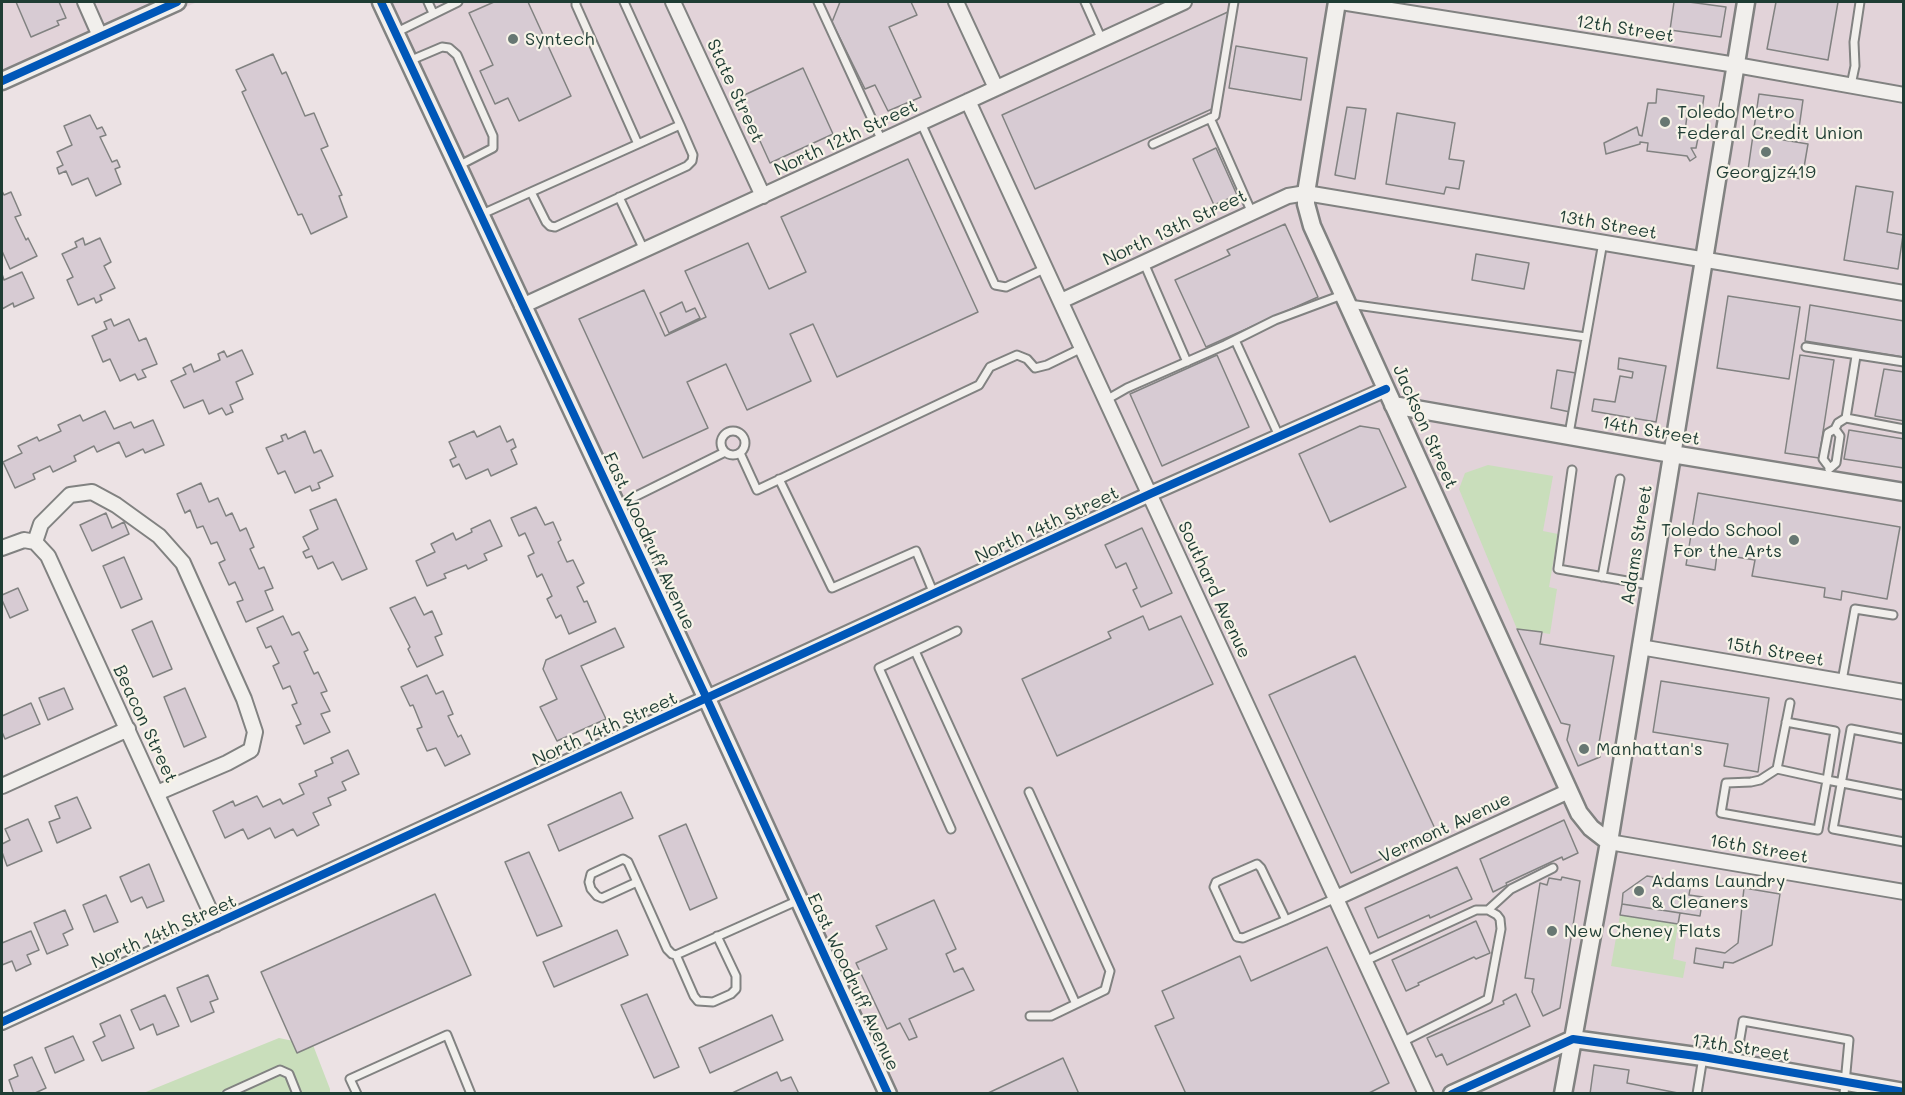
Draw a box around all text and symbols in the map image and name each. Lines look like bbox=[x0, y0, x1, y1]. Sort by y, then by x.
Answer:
street label: 12th Street bbox=[1574, 11, 1676, 47]
place label: Syntech bbox=[525, 28, 594, 50]
marker: Syntech bbox=[506, 32, 520, 46]
street label: State Street bbox=[702, 36, 768, 146]
street label: North 12th Street bbox=[771, 95, 921, 181]
place label: Toledo Metro Federal Credit Union bbox=[1677, 101, 1863, 144]
marker: Toledo Metro Federal Credit Union bbox=[1658, 115, 1672, 129]
marker: Georgjz419 bbox=[1759, 145, 1773, 159]
place label: Georgjz419 bbox=[1716, 161, 1816, 183]
street label: North 13th Street bbox=[1099, 185, 1251, 271]
street label: 13th Street bbox=[1557, 206, 1659, 244]
street label: Jackson Street bbox=[1388, 362, 1462, 492]
street label: 14th Street bbox=[1600, 412, 1702, 450]
street label: East Woodruff Avenue bbox=[598, 449, 700, 633]
street label: North 14th Street bbox=[971, 482, 1123, 568]
street label: Adams Street bbox=[1617, 483, 1657, 607]
street label: Southard Avenue bbox=[1173, 518, 1255, 662]
place label: Toledo School For the Arts bbox=[1661, 519, 1782, 562]
marker: Toledo School For the Arts bbox=[1787, 533, 1801, 547]
street label: 15th Street bbox=[1724, 633, 1826, 671]
street label: Beacon Street bbox=[108, 662, 182, 786]
street label: North 14th Street bbox=[529, 687, 681, 771]
place label: Manhattan's bbox=[1596, 738, 1703, 760]
marker: Manhattan's bbox=[1577, 742, 1591, 756]
street label: Vermont Avenue bbox=[1376, 788, 1514, 868]
street label: 16th Street bbox=[1708, 830, 1810, 868]
place label: Adams Laundry & Cleaners bbox=[1651, 870, 1785, 912]
marker: Adams Laundry & Cleaners bbox=[1632, 884, 1646, 898]
street label: North 14th Street bbox=[88, 890, 240, 974]
street label: East Woodruff Avenue bbox=[802, 890, 904, 1074]
place label: New Cheney Flats bbox=[1564, 920, 1721, 942]
marker: New Cheney Flats bbox=[1545, 924, 1559, 938]
street label: 17th Street bbox=[1690, 1030, 1792, 1066]

